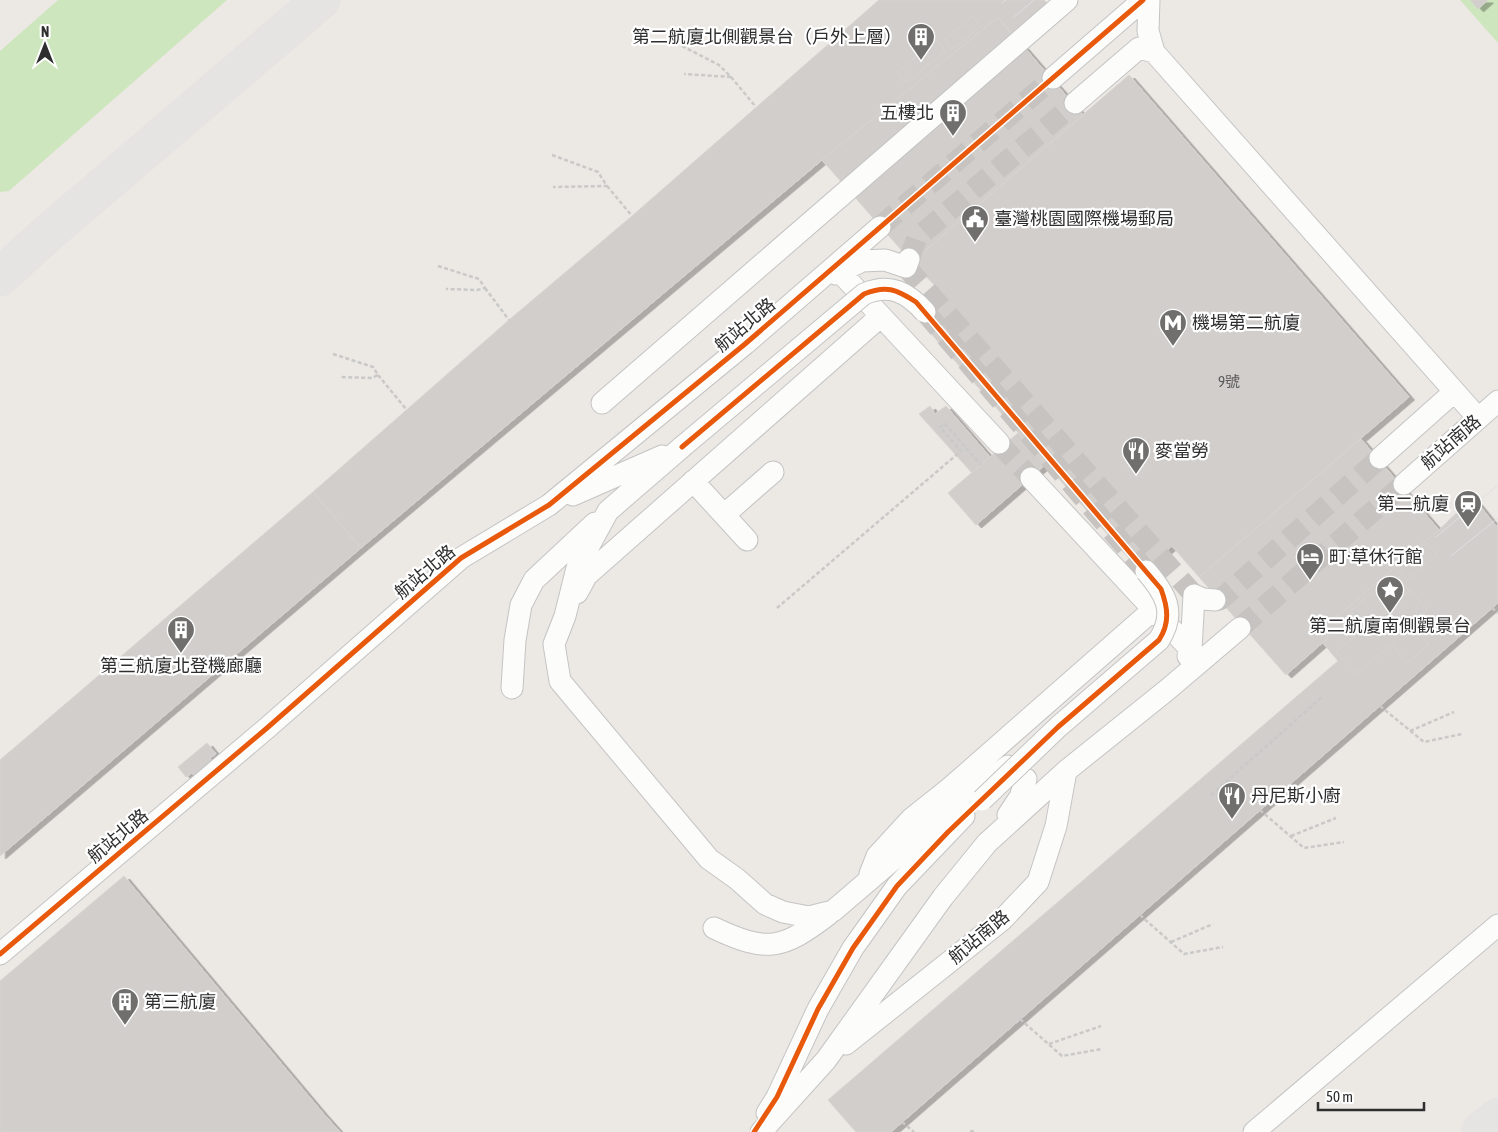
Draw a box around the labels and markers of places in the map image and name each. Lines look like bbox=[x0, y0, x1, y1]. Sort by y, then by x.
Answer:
building icon: 第二航廈北側觀景台（戶外上層） bbox=[906, 22, 936, 61]
place label: 第二航廈北側觀景台（戶外上層） bbox=[632, 26, 902, 47]
building icon: 五樓北 bbox=[938, 98, 968, 137]
place label: 五樓北 bbox=[880, 102, 934, 123]
public building icon: 臺灣桃園國際機場郵局 bbox=[960, 204, 990, 243]
place label: 臺灣桃園國際機場郵局 bbox=[994, 208, 1174, 229]
metro station icon: 機場第二航廈 bbox=[1158, 308, 1188, 347]
place label: 機場第二航廈 bbox=[1192, 312, 1300, 333]
restaurant icon: 麥當勞 bbox=[1121, 436, 1151, 475]
place label: 麥當勞 bbox=[1155, 440, 1209, 461]
station icon: 第二航廈 bbox=[1453, 489, 1483, 528]
place label: 第二航廈 bbox=[1377, 493, 1449, 514]
hotel icon: 町·草休行館 bbox=[1295, 542, 1325, 581]
place label: 町·草休行館 bbox=[1329, 546, 1423, 567]
place icon: 第二航廈南側觀景台 bbox=[1375, 575, 1405, 614]
building icon: 第三航廈北登機廊廳 bbox=[166, 615, 196, 654]
place label: 第二航廈南側觀景台 bbox=[1309, 615, 1471, 636]
place label: 第三航廈北登機廊廳 bbox=[100, 655, 262, 676]
restaurant icon: 丹尼斯小廚 bbox=[1217, 781, 1247, 820]
place label: 丹尼斯小廚 bbox=[1251, 785, 1341, 806]
building icon: 第三航廈 bbox=[110, 987, 140, 1026]
place label: 第三航廈 bbox=[144, 991, 216, 1012]

